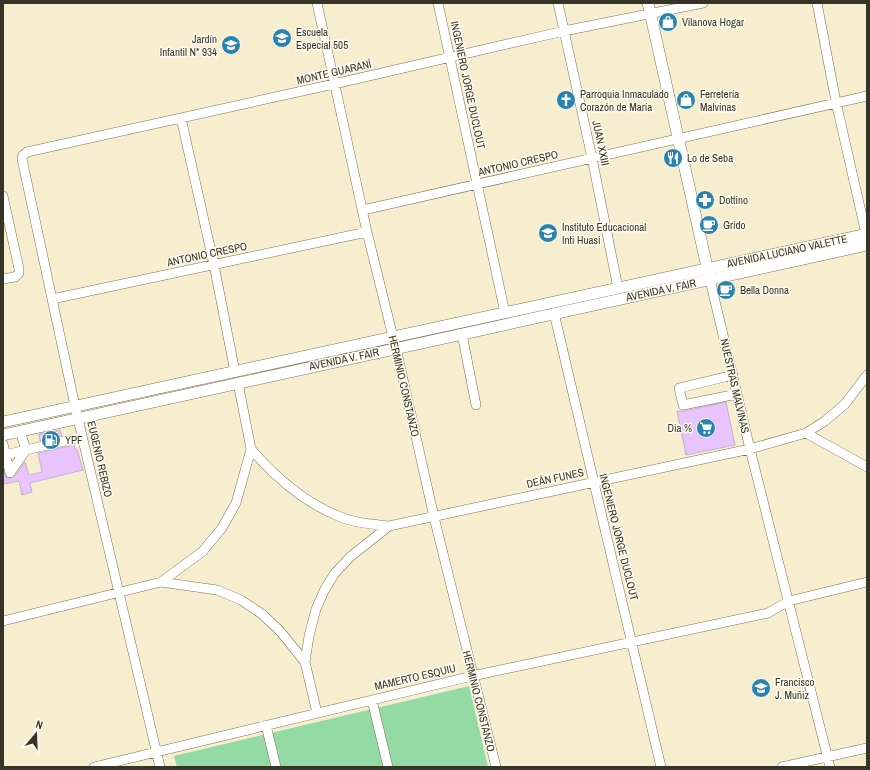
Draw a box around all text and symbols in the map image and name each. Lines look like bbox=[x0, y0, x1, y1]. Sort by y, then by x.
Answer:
shop icon: Vilanova Hogar bbox=[657, 11, 679, 33]
place label: Vilanova Hogar bbox=[682, 15, 744, 29]
street label: INGENIERO JORGE DUCLOUT bbox=[448, 20, 488, 151]
place label: Escuela Especial 505 bbox=[296, 25, 348, 52]
school or university icon: Escuela Especial 505 bbox=[271, 27, 293, 49]
place label: Jardín Infantil N* 934 bbox=[160, 32, 217, 59]
school or university icon: Jardín Infantil N* 934 bbox=[220, 34, 242, 56]
street label: MONTE GUARANÍ bbox=[295, 57, 373, 87]
place label: Parroquia Inmaculado Corazón de María bbox=[580, 87, 669, 114]
place label: Ferretería Malvinas bbox=[700, 87, 739, 114]
church icon: Parroquia Inmaculado Corazón de María bbox=[555, 89, 577, 111]
shop icon: Ferretería Malvinas bbox=[675, 89, 697, 111]
street label: JUAN XXIII bbox=[589, 119, 613, 167]
street label: ANTONIO CRESPO bbox=[476, 147, 559, 179]
restaurant icon: Lo de Seba bbox=[662, 147, 684, 169]
place label: Lo de Seba bbox=[687, 151, 733, 165]
pharmacy icon: Dottino bbox=[694, 189, 716, 211]
place label: Dottino bbox=[719, 193, 748, 207]
cafe icon: Grido bbox=[698, 214, 720, 236]
place label: Grido bbox=[723, 218, 746, 232]
place label: Instituto Educacional Inti Huasi bbox=[562, 220, 646, 247]
school or university icon: Instituto Educacional Inti Huasi bbox=[537, 222, 559, 244]
street label: AVENIDA LUCIANO VALETTE bbox=[724, 231, 849, 271]
street label: ANTONIO CRESPO bbox=[165, 239, 248, 270]
street label: AVENIDA V. FAIR bbox=[624, 276, 698, 304]
cafe icon: Bella Donna bbox=[715, 279, 737, 301]
place label: Bella Donna bbox=[740, 283, 789, 297]
street label: HERMINIO CONSTANZO bbox=[386, 334, 422, 438]
street label: NUESTRAS MALVINAS bbox=[717, 337, 753, 435]
street label: AVENIDA V. FAIR bbox=[307, 345, 381, 373]
supermarket icon: Dia % bbox=[695, 417, 717, 439]
street label: EUGENIO REBIZO bbox=[84, 420, 116, 498]
place label: Dia % bbox=[667, 421, 692, 435]
fuel station icon: YPF bbox=[40, 429, 62, 451]
place label: YPF bbox=[65, 433, 83, 447]
street label: DEÁN FUNES bbox=[525, 465, 585, 491]
street label: INGENIERO JORGE DUCLOUT bbox=[596, 472, 642, 602]
street label: HERMINIO CONSTANZO bbox=[460, 649, 498, 753]
street label: MAMERTO ESQUIU bbox=[373, 661, 457, 693]
place label: Francisco J. Muñiz bbox=[775, 675, 815, 702]
school or university icon: Francisco J. Muñiz bbox=[750, 677, 772, 699]
north arrow bbox=[16, 714, 56, 754]
text: N bbox=[34, 717, 45, 732]

